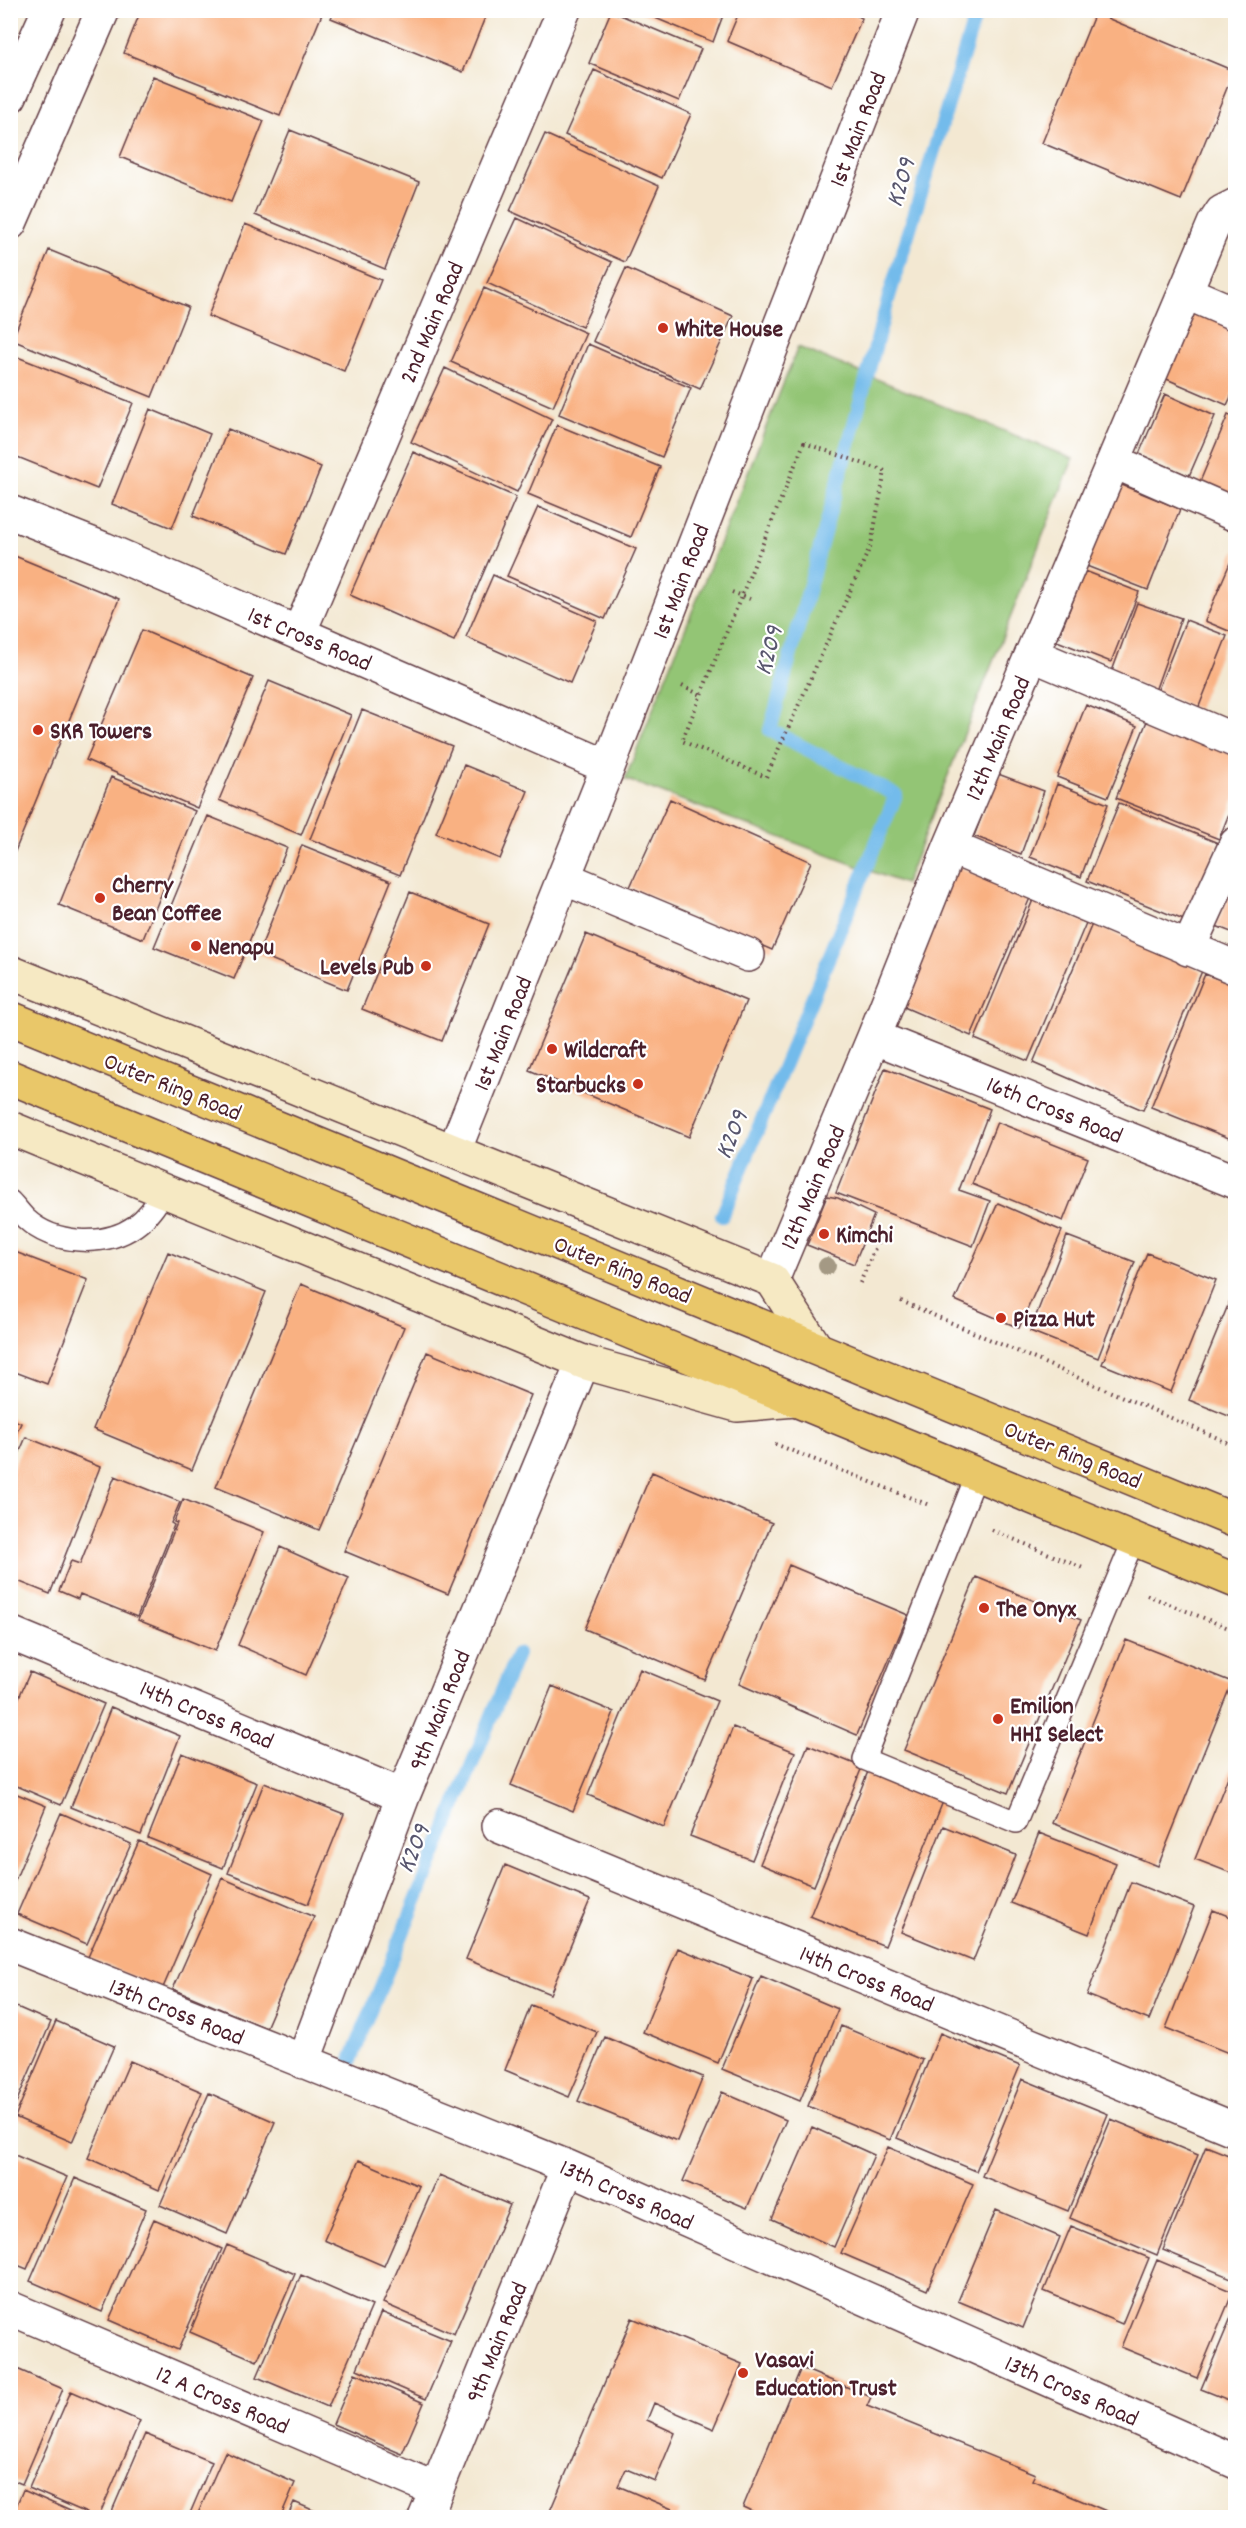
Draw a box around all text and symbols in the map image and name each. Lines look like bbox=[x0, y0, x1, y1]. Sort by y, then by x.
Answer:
street label: 1st Main Road bbox=[822, 68, 897, 193]
water label: K209 bbox=[877, 153, 928, 212]
street label: 2nd Main Road bbox=[393, 257, 475, 389]
place label: White House bbox=[675, 314, 783, 348]
marker: White House bbox=[656, 321, 670, 335]
street label: 1st Main Road bbox=[645, 520, 720, 645]
street label: 1st Cross Road bbox=[242, 599, 376, 682]
water label: K209 bbox=[746, 621, 795, 680]
street label: 12th Main Road bbox=[958, 672, 1041, 807]
place label: SKR Towers bbox=[50, 716, 152, 750]
marker: SKR Towers bbox=[31, 723, 45, 737]
place label: Cherry Bean Coffee bbox=[112, 870, 222, 932]
marker: Cherry Bean Coffee bbox=[93, 891, 107, 905]
place label: Nenapu bbox=[208, 932, 274, 966]
marker: Nenapu bbox=[189, 939, 203, 953]
place label: Levels Pub bbox=[320, 952, 414, 986]
marker: Levels Pub bbox=[419, 959, 433, 973]
street label: 1st Main Road bbox=[466, 972, 543, 1097]
place label: Wildcraft bbox=[564, 1035, 646, 1069]
marker: Wildcraft bbox=[545, 1042, 559, 1056]
street label: Outer Ring Road bbox=[98, 1046, 246, 1132]
street label: 16th Cross Road bbox=[981, 1069, 1127, 1155]
place label: Starbucks bbox=[536, 1070, 626, 1104]
marker: Starbucks bbox=[631, 1077, 645, 1091]
water label: K209 bbox=[707, 1104, 760, 1165]
street label: 12th Main Road bbox=[773, 1121, 856, 1256]
place label: Kimchi bbox=[836, 1220, 894, 1254]
marker: Kimchi bbox=[817, 1227, 831, 1241]
street label: Outer Ring Road bbox=[548, 1229, 696, 1315]
place label: Pizza Hut bbox=[1013, 1304, 1095, 1338]
marker: Pizza Hut bbox=[994, 1311, 1008, 1325]
street label: Outer Ring Road bbox=[998, 1414, 1146, 1500]
place label: The Onyx bbox=[996, 1594, 1076, 1628]
marker: The Onyx bbox=[977, 1601, 991, 1615]
street label: 9th Main Road bbox=[402, 1646, 481, 1777]
street label: 14th Cross Road bbox=[134, 1673, 278, 1760]
place label: Emilion HHI Select bbox=[1010, 1691, 1104, 1753]
marker: Emilion HHI Select bbox=[991, 1712, 1005, 1726]
water label: K209 bbox=[389, 1818, 442, 1879]
street label: 14th Cross Road bbox=[793, 1938, 938, 2023]
street label: 13th Cross Road bbox=[103, 1971, 249, 2056]
street label: 13th Cross Road bbox=[553, 2152, 698, 2241]
street label: 9th Main Road bbox=[459, 2278, 538, 2409]
place label: Vasavi Education Trust bbox=[755, 2345, 897, 2407]
street label: 13th Cross Road bbox=[998, 2348, 1143, 2437]
street label: 12 A Cross Road bbox=[150, 2358, 294, 2445]
marker: Vasavi Education Trust bbox=[736, 2366, 750, 2380]

